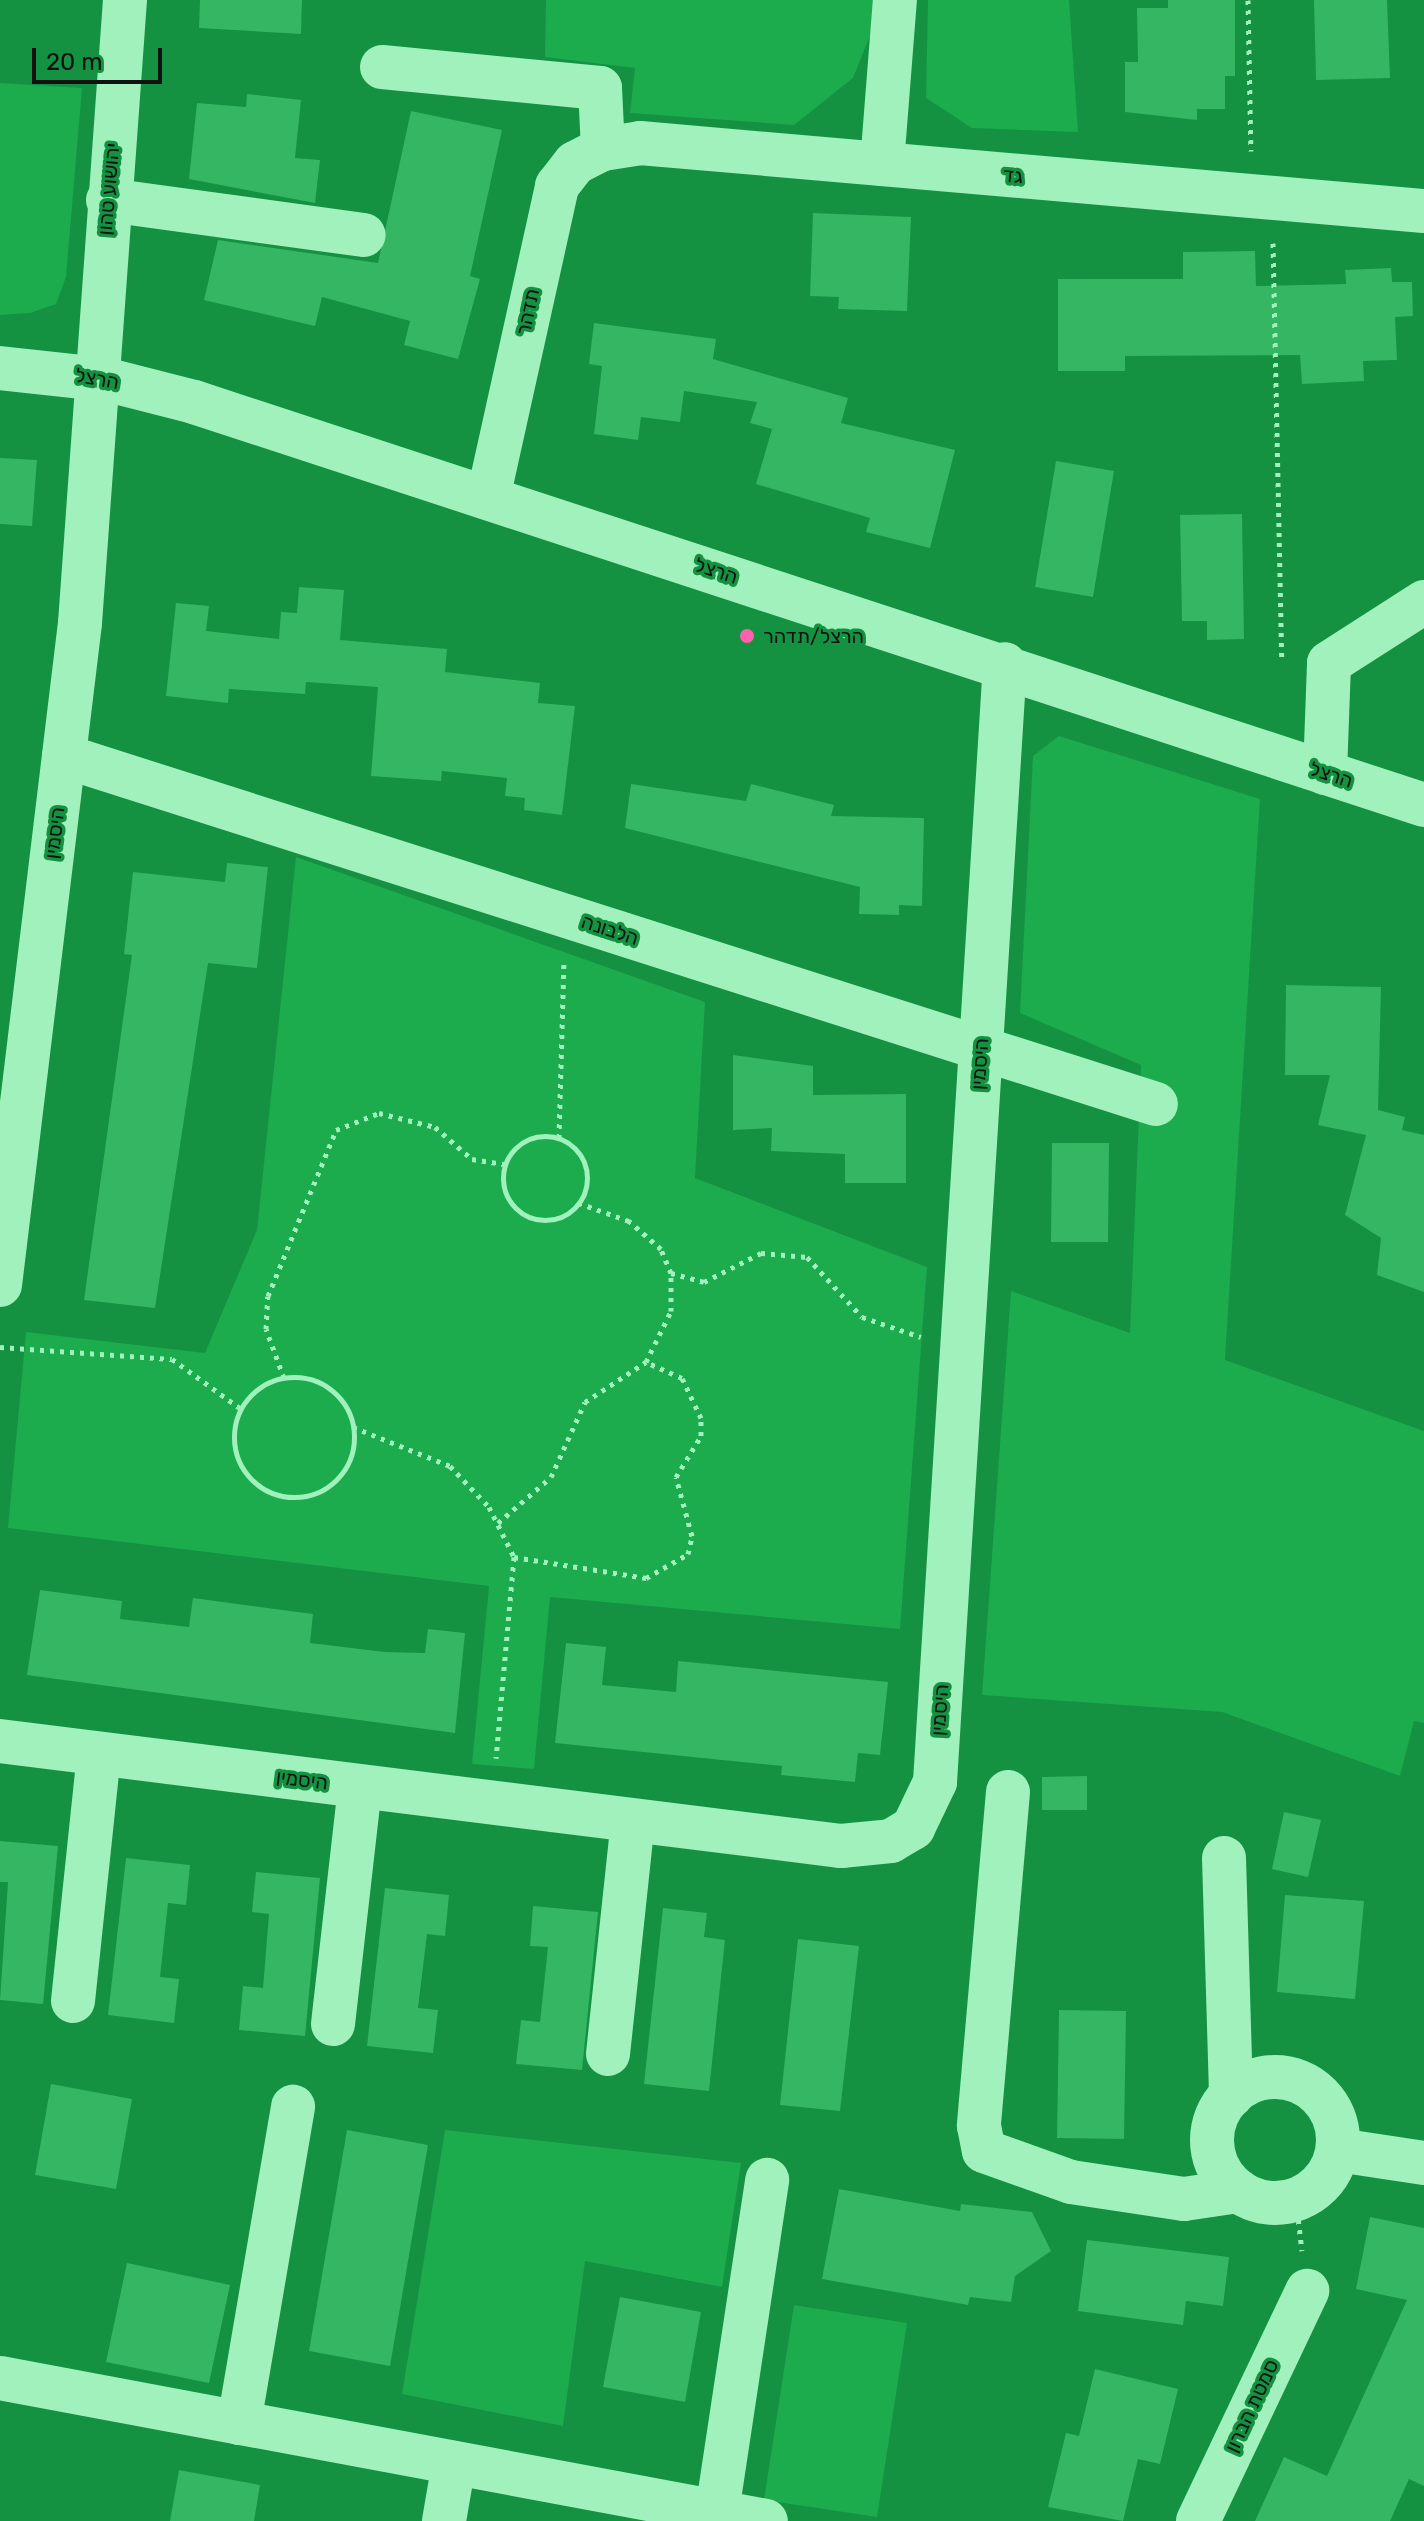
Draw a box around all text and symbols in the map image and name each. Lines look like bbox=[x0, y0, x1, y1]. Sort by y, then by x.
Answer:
scale bar bbox=[36, 32, 166, 82]
text: 20 m bbox=[46, 48, 103, 76]
street label: יהושוע טהון bbox=[93, 142, 125, 236]
street label: גד bbox=[1002, 163, 1024, 189]
street label: תדהר bbox=[511, 286, 545, 338]
street label: הרצל bbox=[73, 363, 121, 395]
street label: הרצל bbox=[691, 553, 741, 589]
place label: הרצל/תדהר bbox=[763, 624, 864, 648]
marker: הרצל/תדהר bbox=[738, 627, 756, 645]
street label: הרצל bbox=[1306, 757, 1356, 793]
street label: היסמין bbox=[40, 806, 70, 860]
street label: הלבונה bbox=[578, 910, 642, 950]
street label: היסמין bbox=[966, 1037, 994, 1091]
street label: היסמין bbox=[926, 1683, 954, 1737]
street label: היסמין bbox=[275, 1765, 329, 1795]
street label: סמטת הברון bbox=[1220, 2356, 1284, 2456]

